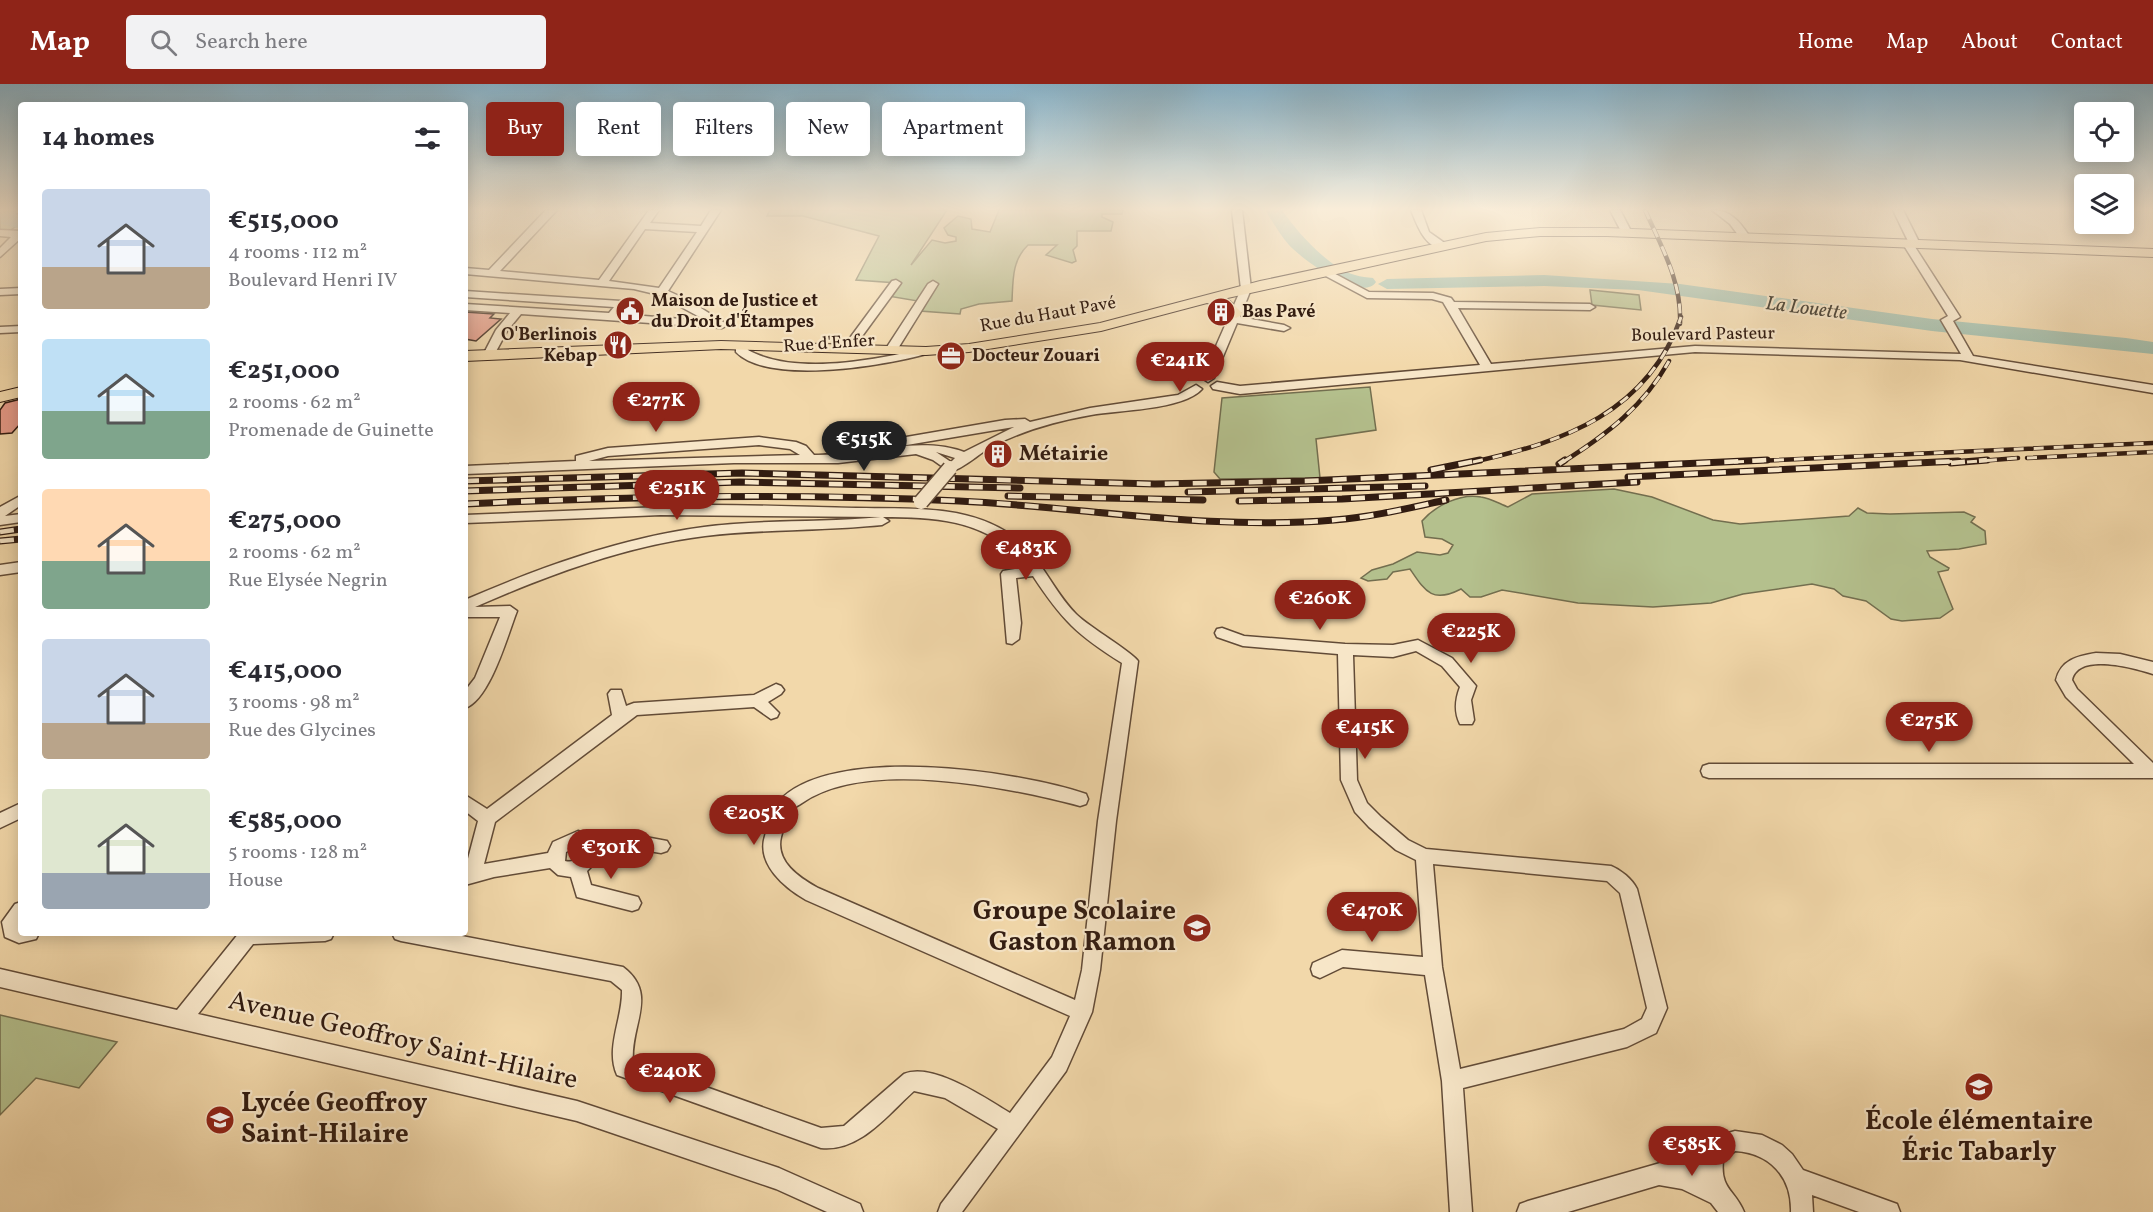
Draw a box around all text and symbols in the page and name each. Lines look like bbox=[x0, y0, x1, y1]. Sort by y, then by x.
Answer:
search box bbox=[126, 15, 546, 69]
text: Map bbox=[30, 23, 90, 62]
icon: search bbox=[147, 26, 180, 59]
text: Search here bbox=[195, 27, 308, 58]
text: Home bbox=[1798, 28, 1853, 57]
text: Map bbox=[1886, 28, 1928, 57]
text: About bbox=[1961, 28, 2018, 57]
text: Contact bbox=[2051, 28, 2123, 57]
chip: Buy bbox=[486, 102, 564, 156]
chip: Rent bbox=[576, 102, 661, 156]
chip: Filters bbox=[673, 102, 774, 156]
chip: New bbox=[786, 102, 870, 156]
chip: Apartment bbox=[882, 102, 1025, 156]
map controls bbox=[2074, 102, 2134, 234]
button: locate bbox=[2074, 102, 2134, 162]
text: 14 homes bbox=[42, 120, 155, 156]
icon: filters bbox=[411, 122, 444, 155]
button: layers bbox=[2074, 174, 2134, 234]
text: €515,000 bbox=[228, 203, 339, 239]
icon: home bbox=[90, 213, 162, 285]
text: 4 rooms · 112 m² bbox=[228, 239, 367, 267]
text: Boulevard Henri IV bbox=[228, 267, 398, 295]
place label: Maison de Justice et du Droit d'Étampes bbox=[651, 289, 818, 335]
water label: La Louette bbox=[1764, 290, 1849, 328]
street label: Rue du Haut Pavé bbox=[978, 291, 1118, 339]
public building icon: Maison de Justice et du Droit d'Étampes bbox=[614, 295, 646, 327]
building icon: Bas Pavé bbox=[1205, 296, 1237, 328]
place label: Bas Pavé bbox=[1242, 300, 1316, 325]
street label: Boulevard Pasteur bbox=[1631, 321, 1776, 349]
place label: O'Berlinois Kebap bbox=[501, 323, 597, 369]
street label: Rue d'Enfer bbox=[782, 328, 876, 360]
restaurant icon: O'Berlinois Kebap bbox=[602, 329, 634, 361]
office icon: Docteur Zouari bbox=[935, 340, 967, 372]
pin: €241K bbox=[1138, 342, 1222, 393]
place label: Docteur Zouari bbox=[972, 344, 1100, 369]
text: €241K bbox=[1150, 347, 1210, 375]
text: €251,000 bbox=[228, 353, 340, 389]
icon: home bbox=[90, 363, 162, 435]
pin: €277K bbox=[614, 382, 698, 433]
text: €277K bbox=[627, 387, 685, 415]
text: 2 rooms · 62 m² bbox=[228, 389, 361, 417]
text: Promenade de Guinette bbox=[228, 417, 434, 445]
pin: €515K bbox=[822, 421, 906, 472]
text: €515K bbox=[836, 426, 892, 454]
building icon: Métairie bbox=[982, 438, 1014, 470]
place label: Métairie bbox=[1019, 439, 1108, 470]
pin: €251K bbox=[635, 470, 719, 521]
text: €251K bbox=[648, 475, 706, 503]
text: €275,000 bbox=[228, 503, 341, 539]
icon: home bbox=[90, 513, 162, 585]
pin: €483K bbox=[984, 530, 1068, 581]
text: €483K bbox=[995, 535, 1057, 563]
text: 2 rooms · 62 m² bbox=[228, 539, 361, 567]
text: Rue Elysée Negrin bbox=[228, 567, 388, 595]
pin: €260K bbox=[1278, 580, 1362, 631]
text: €260K bbox=[1289, 585, 1351, 613]
pin: €225K bbox=[1429, 613, 1513, 664]
text: €225K bbox=[1441, 618, 1501, 646]
text: €415,000 bbox=[228, 653, 342, 689]
icon: home bbox=[90, 663, 162, 735]
text: 3 rooms · 98 m² bbox=[228, 689, 360, 717]
pin: €275K bbox=[1887, 702, 1971, 753]
text: €275K bbox=[1900, 707, 1958, 735]
pin: €415K bbox=[1323, 709, 1407, 760]
text: €415K bbox=[1336, 714, 1395, 742]
text: Rue des Glycines bbox=[228, 717, 376, 745]
pin: €205K bbox=[712, 795, 796, 846]
text: €205K bbox=[723, 800, 785, 828]
text: €585,000 bbox=[228, 803, 342, 839]
icon: home bbox=[90, 813, 162, 885]
pin: €301K bbox=[569, 829, 653, 880]
text: €301K bbox=[581, 834, 641, 862]
text: 5 rooms · 128 m² bbox=[228, 839, 367, 867]
text: House bbox=[228, 867, 283, 895]
pin: €470K bbox=[1330, 892, 1414, 943]
place label: Groupe Scolaire Gaston Ramon bbox=[973, 893, 1176, 962]
text: €470K bbox=[1341, 897, 1403, 925]
school or university icon: Groupe Scolaire Gaston Ramon bbox=[1181, 912, 1213, 944]
street label: Avenue Geoffroy Saint-Hilaire bbox=[225, 982, 581, 1100]
pin: €240K bbox=[628, 1053, 712, 1104]
text: €240K bbox=[638, 1058, 702, 1086]
school or university icon: École élémentaire Éric Tabarly bbox=[1963, 1071, 1995, 1103]
place label: Lycée Geoffroy Saint-Hilaire bbox=[241, 1085, 427, 1154]
place label: École élémentaire Éric Tabarly bbox=[1865, 1103, 2093, 1172]
school or university icon: Lycée Geoffroy Saint-Hilaire bbox=[204, 1104, 236, 1136]
pin: €585K bbox=[1650, 1126, 1734, 1177]
text: €585K bbox=[1663, 1131, 1721, 1159]

